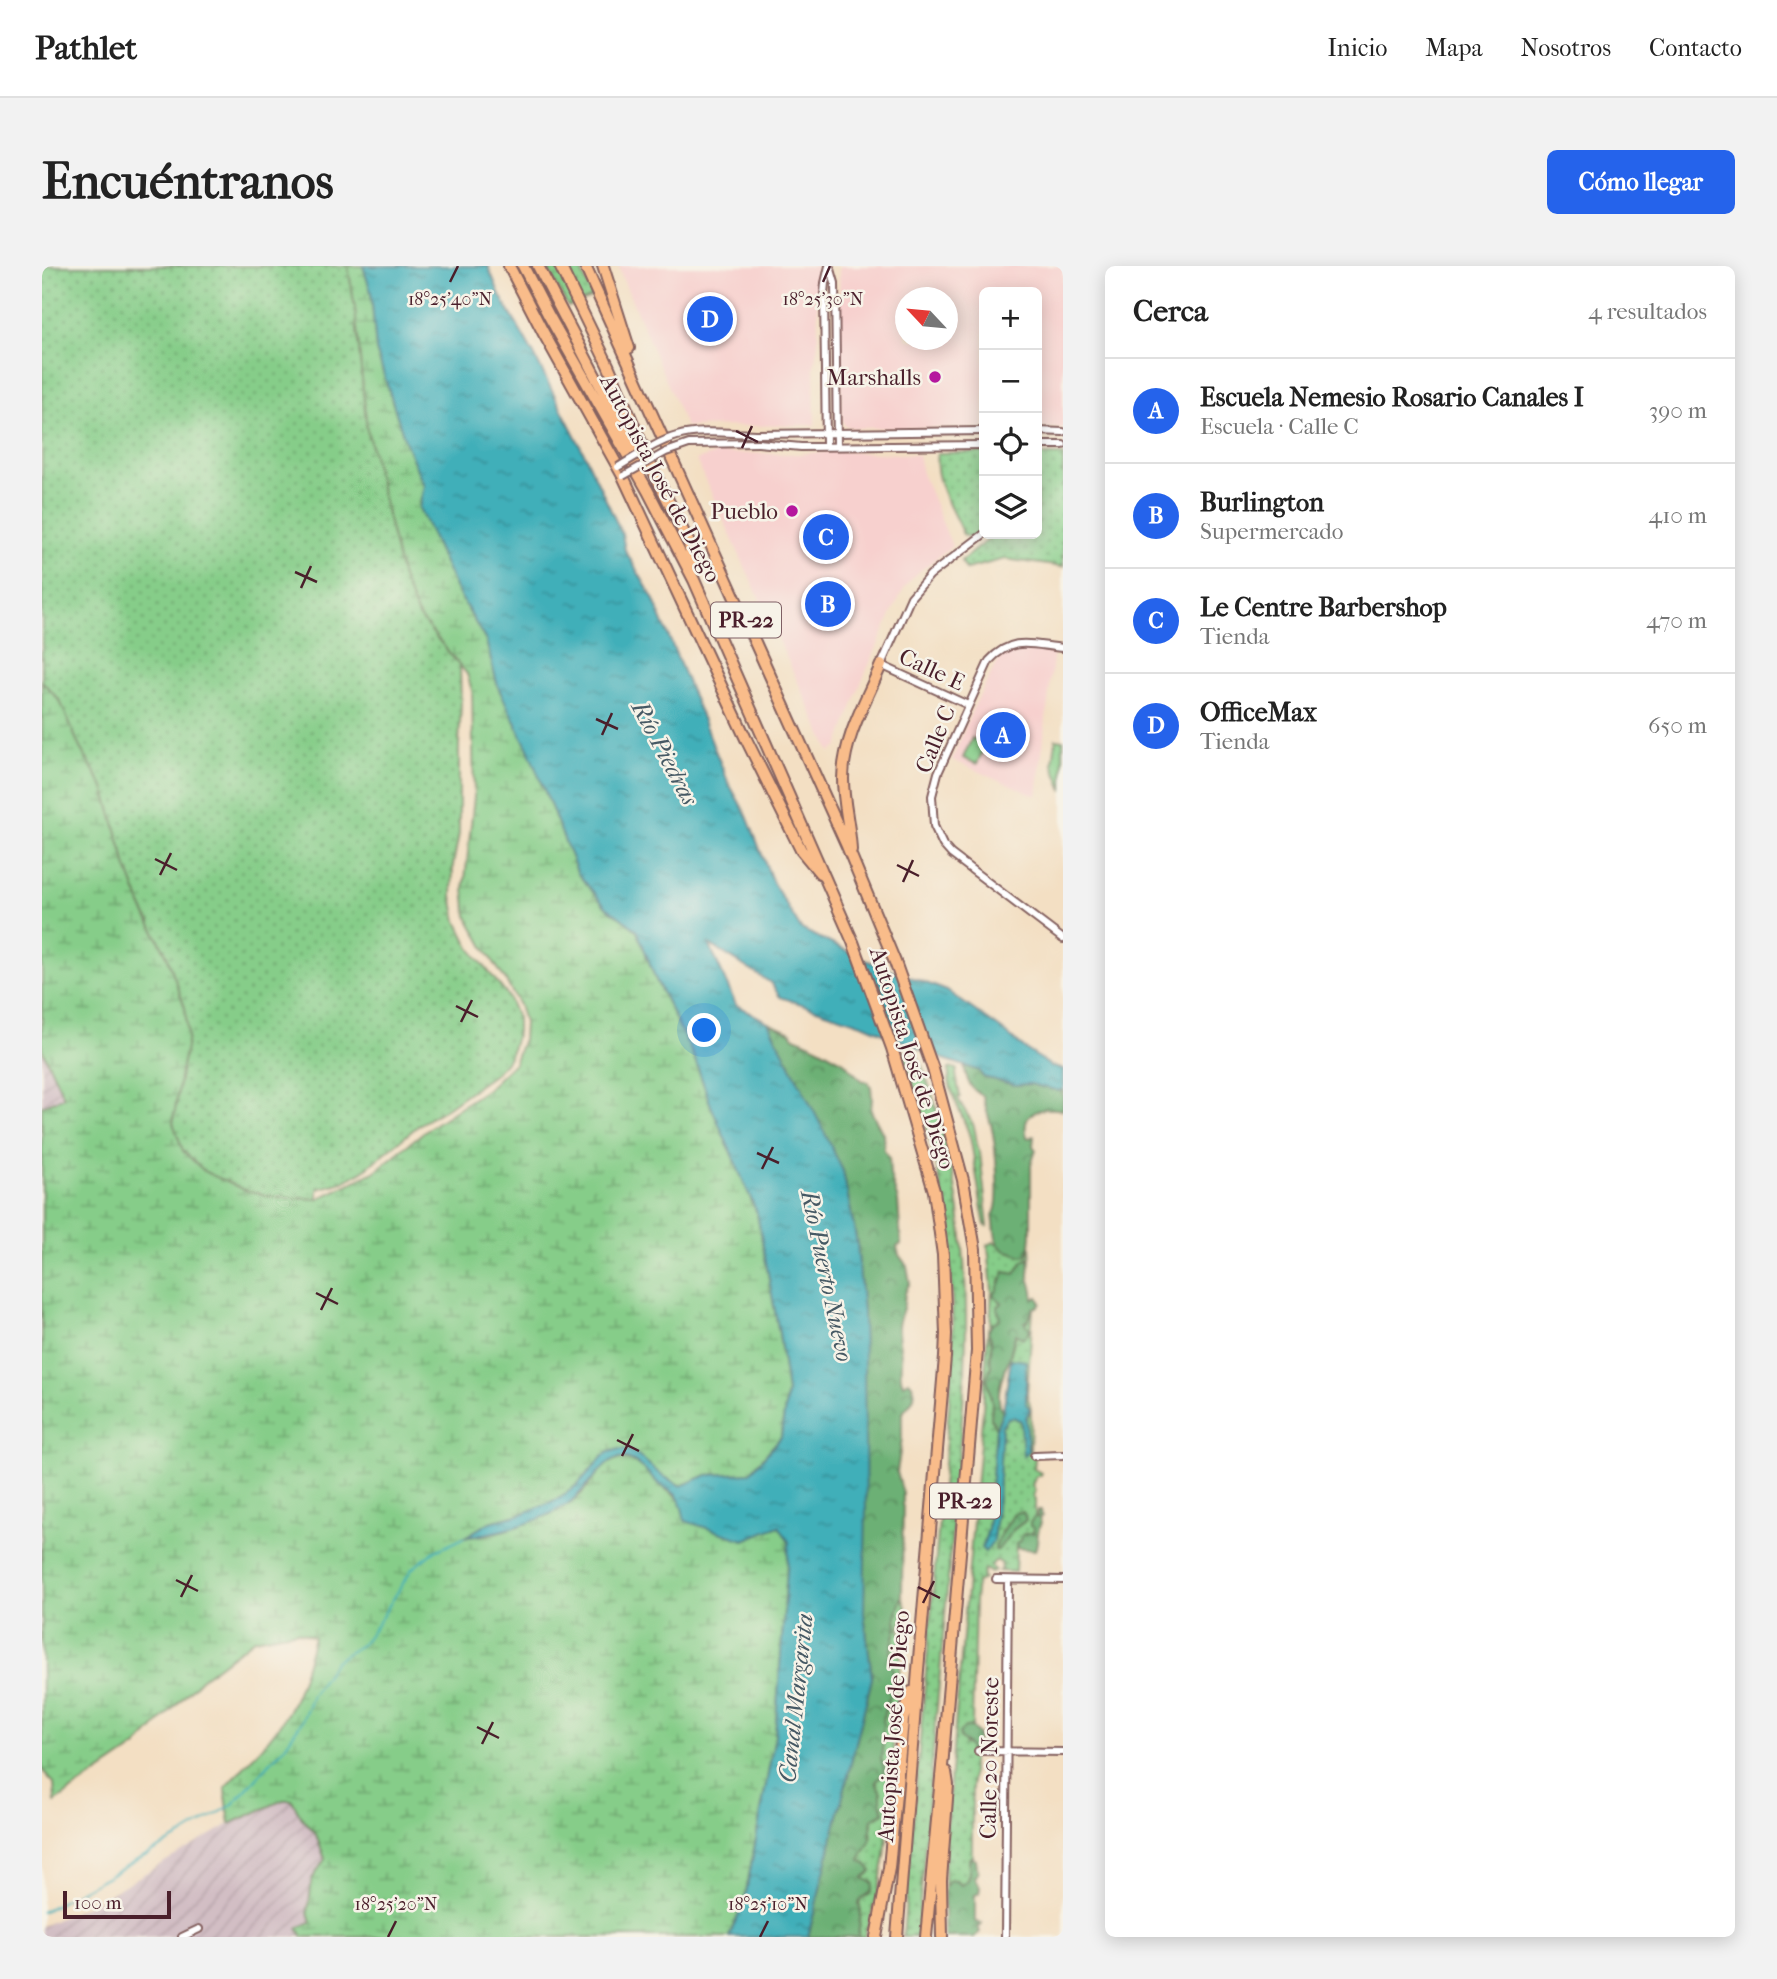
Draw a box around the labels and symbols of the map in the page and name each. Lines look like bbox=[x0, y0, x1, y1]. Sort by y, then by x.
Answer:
north arrow bbox=[895, 287, 958, 350]
text: 18°25'40"N bbox=[408, 289, 492, 310]
text: 18°25'30"N bbox=[783, 289, 864, 310]
pin: D bbox=[687, 293, 733, 345]
place label: Marshalls bbox=[826, 364, 921, 391]
street label: Autopista José de Diego bbox=[594, 369, 727, 587]
marker: Marshalls bbox=[927, 369, 943, 385]
place label: Pueblo bbox=[710, 498, 778, 525]
marker: Pueblo bbox=[784, 503, 800, 519]
pin: C bbox=[803, 511, 849, 563]
pin: B bbox=[805, 578, 851, 630]
road number: PR-22 bbox=[711, 602, 781, 638]
street label: Calle E bbox=[895, 643, 969, 696]
water label: Río Piedras bbox=[625, 694, 704, 810]
street label: Calle C bbox=[910, 701, 961, 777]
pin: A bbox=[980, 709, 1026, 761]
street label: Autopista José de Diego bbox=[864, 943, 961, 1173]
your location bbox=[687, 1013, 721, 1047]
water label: Río Puerto Nuevo bbox=[795, 1186, 859, 1364]
road number: PR-22 bbox=[930, 1484, 1000, 1518]
street label: Autopista José de Diego bbox=[872, 1609, 915, 1844]
water label: Canal Margarita bbox=[773, 1612, 819, 1784]
street label: Calle 20 Noreste bbox=[975, 1677, 1004, 1839]
scale bar bbox=[63, 1888, 172, 1920]
text: 18°25'20"N bbox=[355, 1894, 438, 1915]
text: 18°25'10"N bbox=[728, 1894, 808, 1915]

